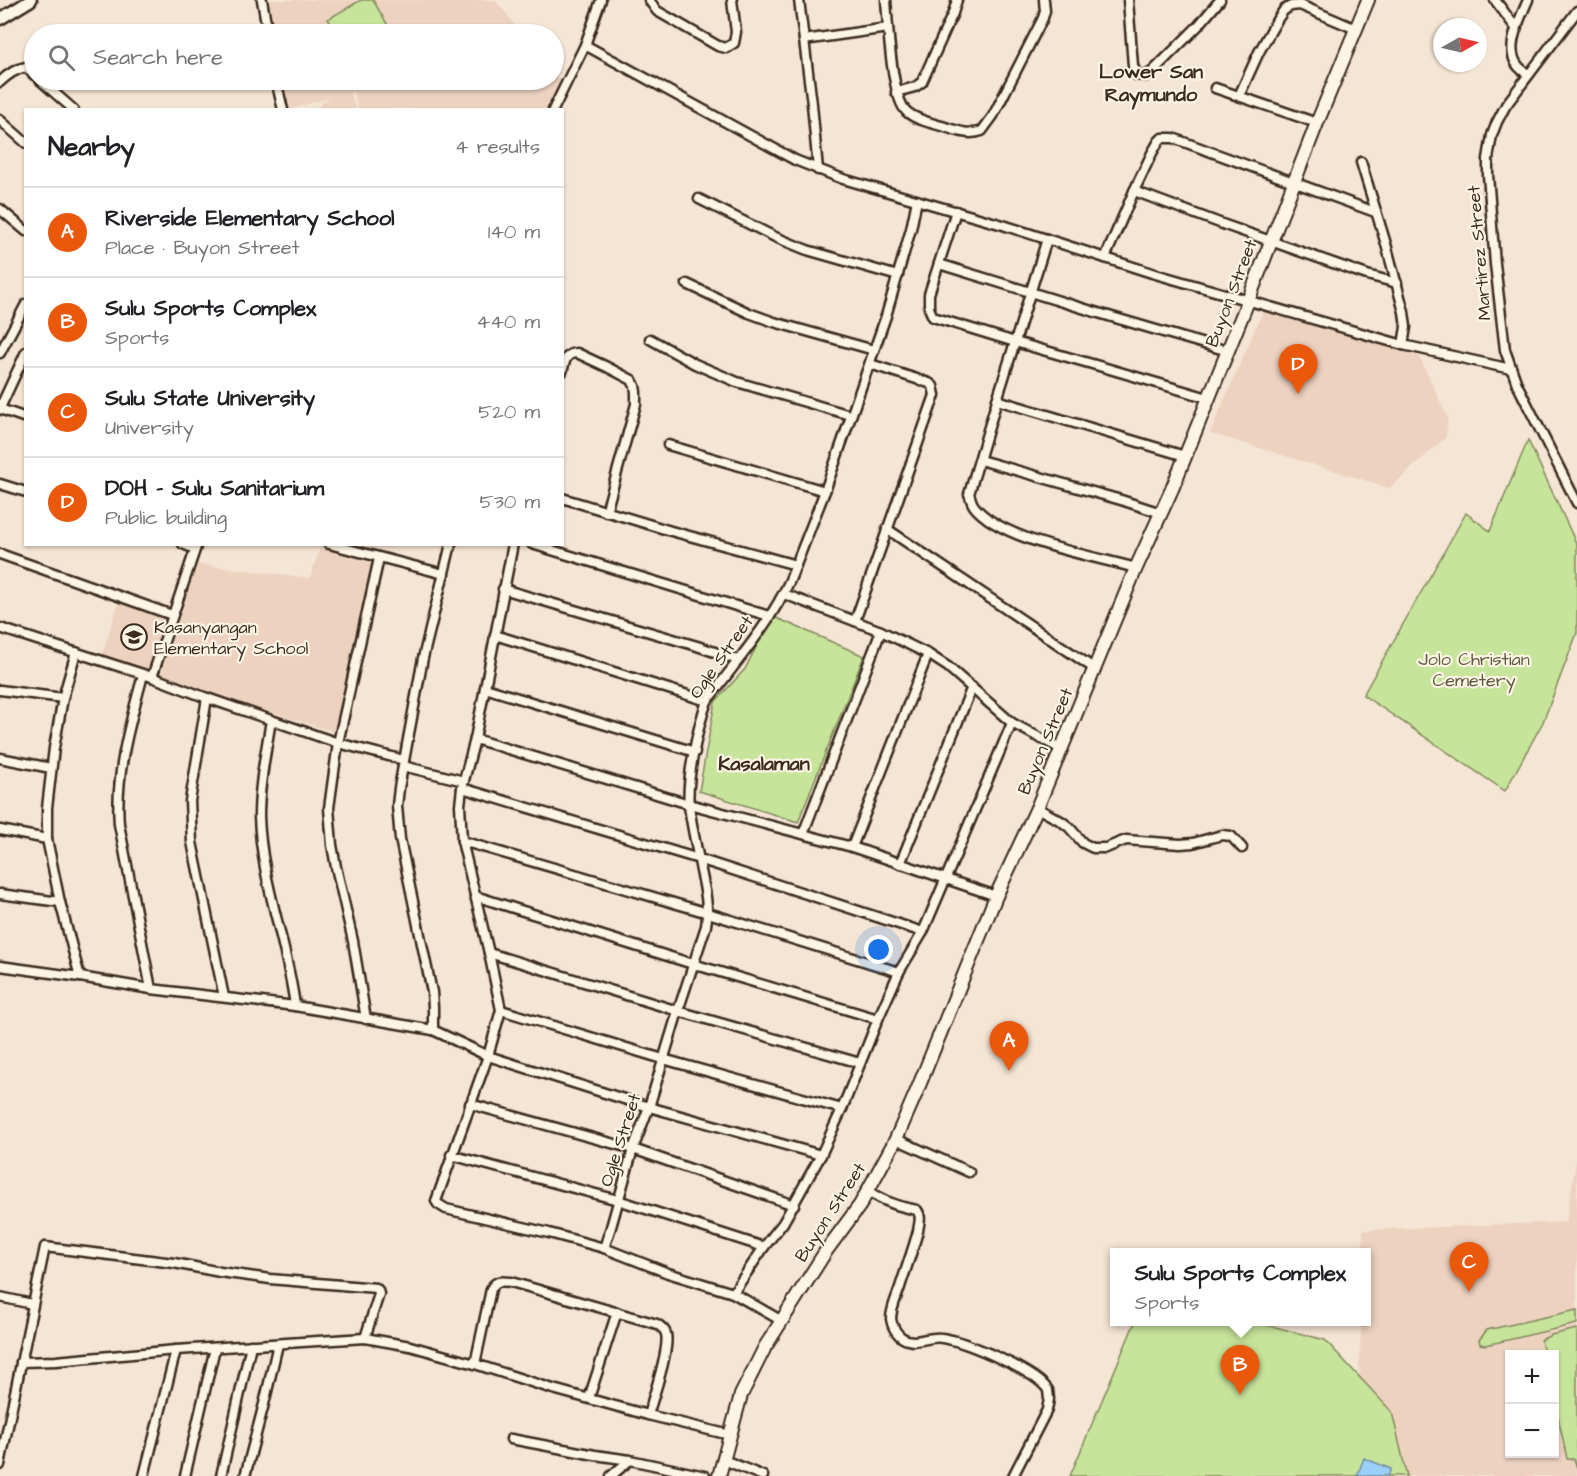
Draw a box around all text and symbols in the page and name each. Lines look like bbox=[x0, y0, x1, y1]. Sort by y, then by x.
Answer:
north arrow bbox=[1433, 18, 1487, 72]
search box bbox=[24, 24, 564, 90]
icon: search bbox=[45, 41, 78, 74]
text: Search here bbox=[93, 42, 223, 73]
district label: Lower San Raymundo bbox=[1099, 58, 1203, 110]
text: Nearby bbox=[48, 129, 135, 165]
text: 4 results bbox=[455, 133, 540, 161]
street label: Martirez Street bbox=[1461, 184, 1498, 321]
text: Riverside Elementary School bbox=[105, 203, 395, 234]
text: A bbox=[61, 218, 74, 246]
text: 140 m bbox=[488, 218, 540, 246]
text: Place · Buyon Street bbox=[105, 234, 300, 262]
street label: Buyon Street bbox=[1199, 235, 1265, 351]
text: Sulu Sports Complex bbox=[105, 293, 316, 324]
text: B bbox=[60, 308, 75, 336]
text: 440 m bbox=[477, 308, 540, 336]
text: Sports bbox=[105, 324, 169, 352]
pin: D bbox=[1278, 344, 1318, 394]
text: Sulu State University bbox=[105, 383, 315, 414]
text: C bbox=[60, 398, 75, 426]
text: 520 m bbox=[478, 398, 540, 426]
text: University bbox=[105, 414, 194, 442]
text: DOH - Sulu Sanitarium bbox=[105, 473, 324, 504]
text: D bbox=[61, 488, 74, 516]
text: 530 m bbox=[479, 488, 540, 516]
text: Public building bbox=[105, 504, 227, 532]
street label: Ogle Street bbox=[683, 610, 761, 705]
place label: Kasanyangan Elementary School bbox=[154, 615, 309, 662]
school or university icon: Kasanyangan Elementary School bbox=[119, 622, 149, 652]
park label: Jolo Christian Cemetery bbox=[1418, 647, 1530, 694]
street label: Buyon Street bbox=[1012, 683, 1080, 799]
district label: Kasalaman bbox=[718, 750, 810, 778]
your location bbox=[864, 935, 893, 964]
pin: A bbox=[990, 1022, 1028, 1071]
street label: Ogle Street bbox=[594, 1090, 648, 1190]
street label: Buyon Street bbox=[789, 1157, 873, 1267]
pin: C bbox=[1450, 1242, 1488, 1292]
popup bbox=[1110, 1248, 1371, 1326]
text: Sulu Sports Complex bbox=[1135, 1258, 1346, 1289]
text: Sports bbox=[1135, 1289, 1199, 1317]
pin: B bbox=[1220, 1346, 1260, 1395]
map controls bbox=[1505, 1350, 1559, 1458]
button: + bbox=[1505, 1350, 1559, 1404]
button: − bbox=[1505, 1404, 1559, 1458]

